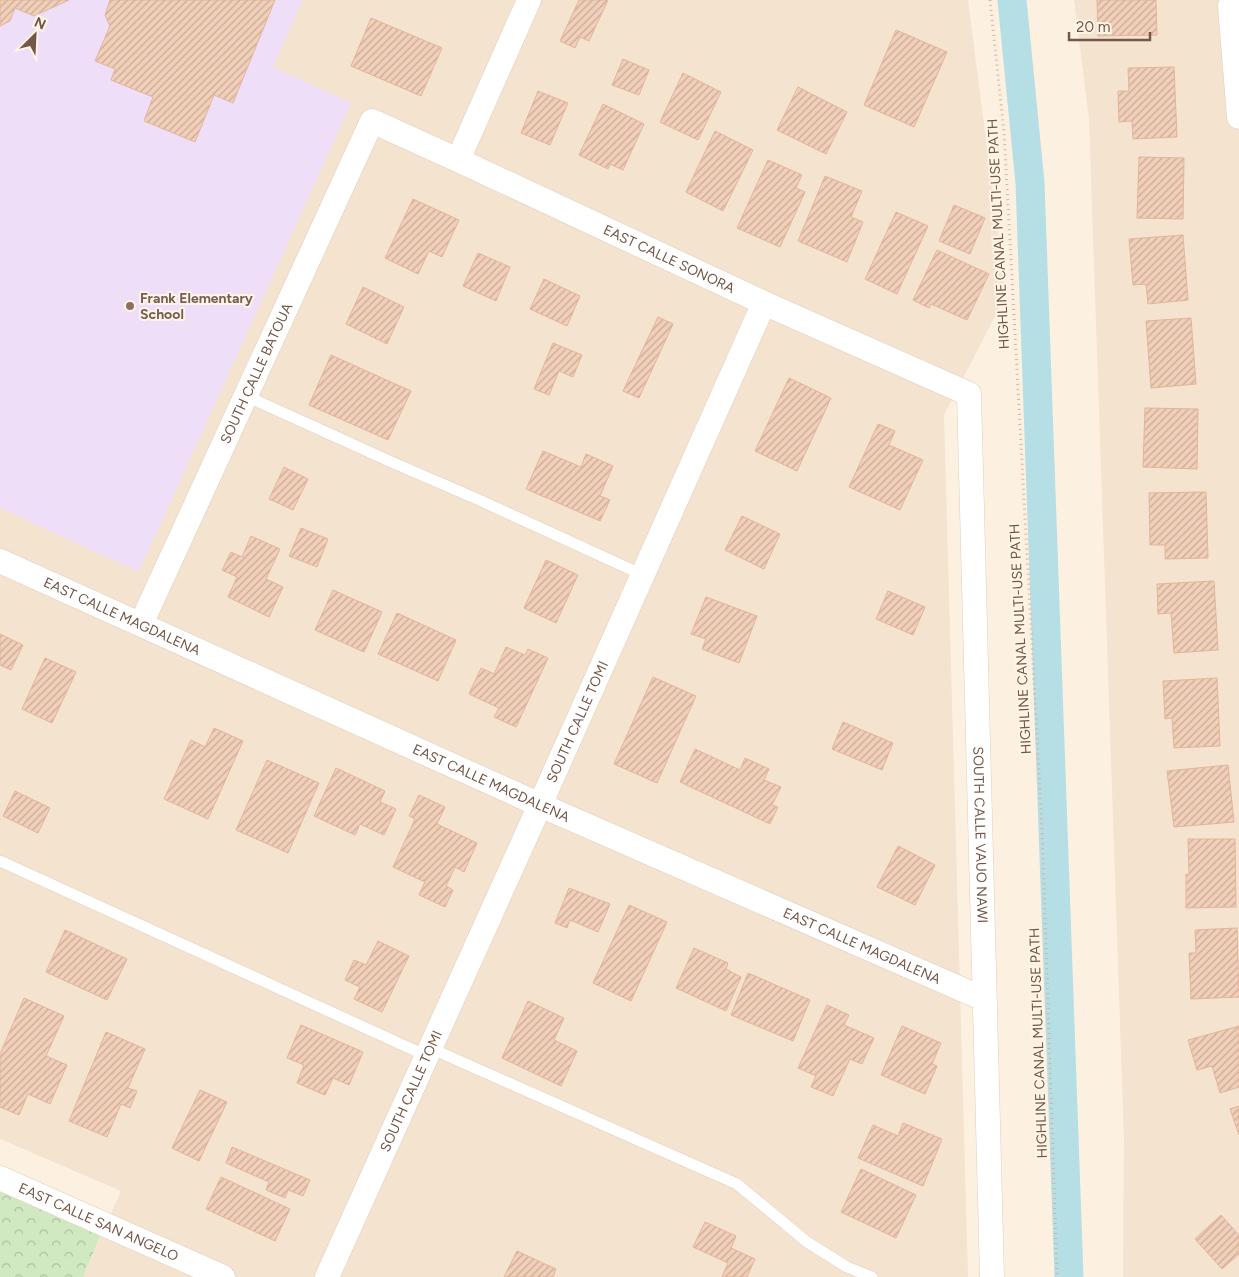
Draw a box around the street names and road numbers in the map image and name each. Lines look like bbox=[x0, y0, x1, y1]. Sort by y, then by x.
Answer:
street label: HIGHLINE CANAL MULTI-USE PATH bbox=[984, 118, 1013, 350]
street label: EAST CALLE SONORA bbox=[601, 221, 738, 297]
street label: SOUTH CALLE BATOUA bbox=[217, 300, 296, 446]
street label: HIGHLINE CANAL MULTI-USE PATH bbox=[1006, 523, 1035, 755]
street label: EAST CALLE MAGDALENA bbox=[41, 574, 203, 660]
street label: SOUTH CALLE TOMI bbox=[543, 659, 612, 785]
street label: EAST CALLE MAGDALENA bbox=[410, 741, 573, 826]
street label: SOUTH CALLE VAUO NAWI bbox=[969, 746, 991, 923]
street label: EAST CALLE MAGDALENA bbox=[780, 904, 944, 988]
street label: HIGHLINE CANAL MULTI-USE PATH bbox=[1026, 927, 1051, 1159]
street label: SOUTH CALLE TOMI bbox=[377, 1028, 446, 1155]
street label: EAST CALLE SAN ANGELO bbox=[16, 1179, 181, 1265]

